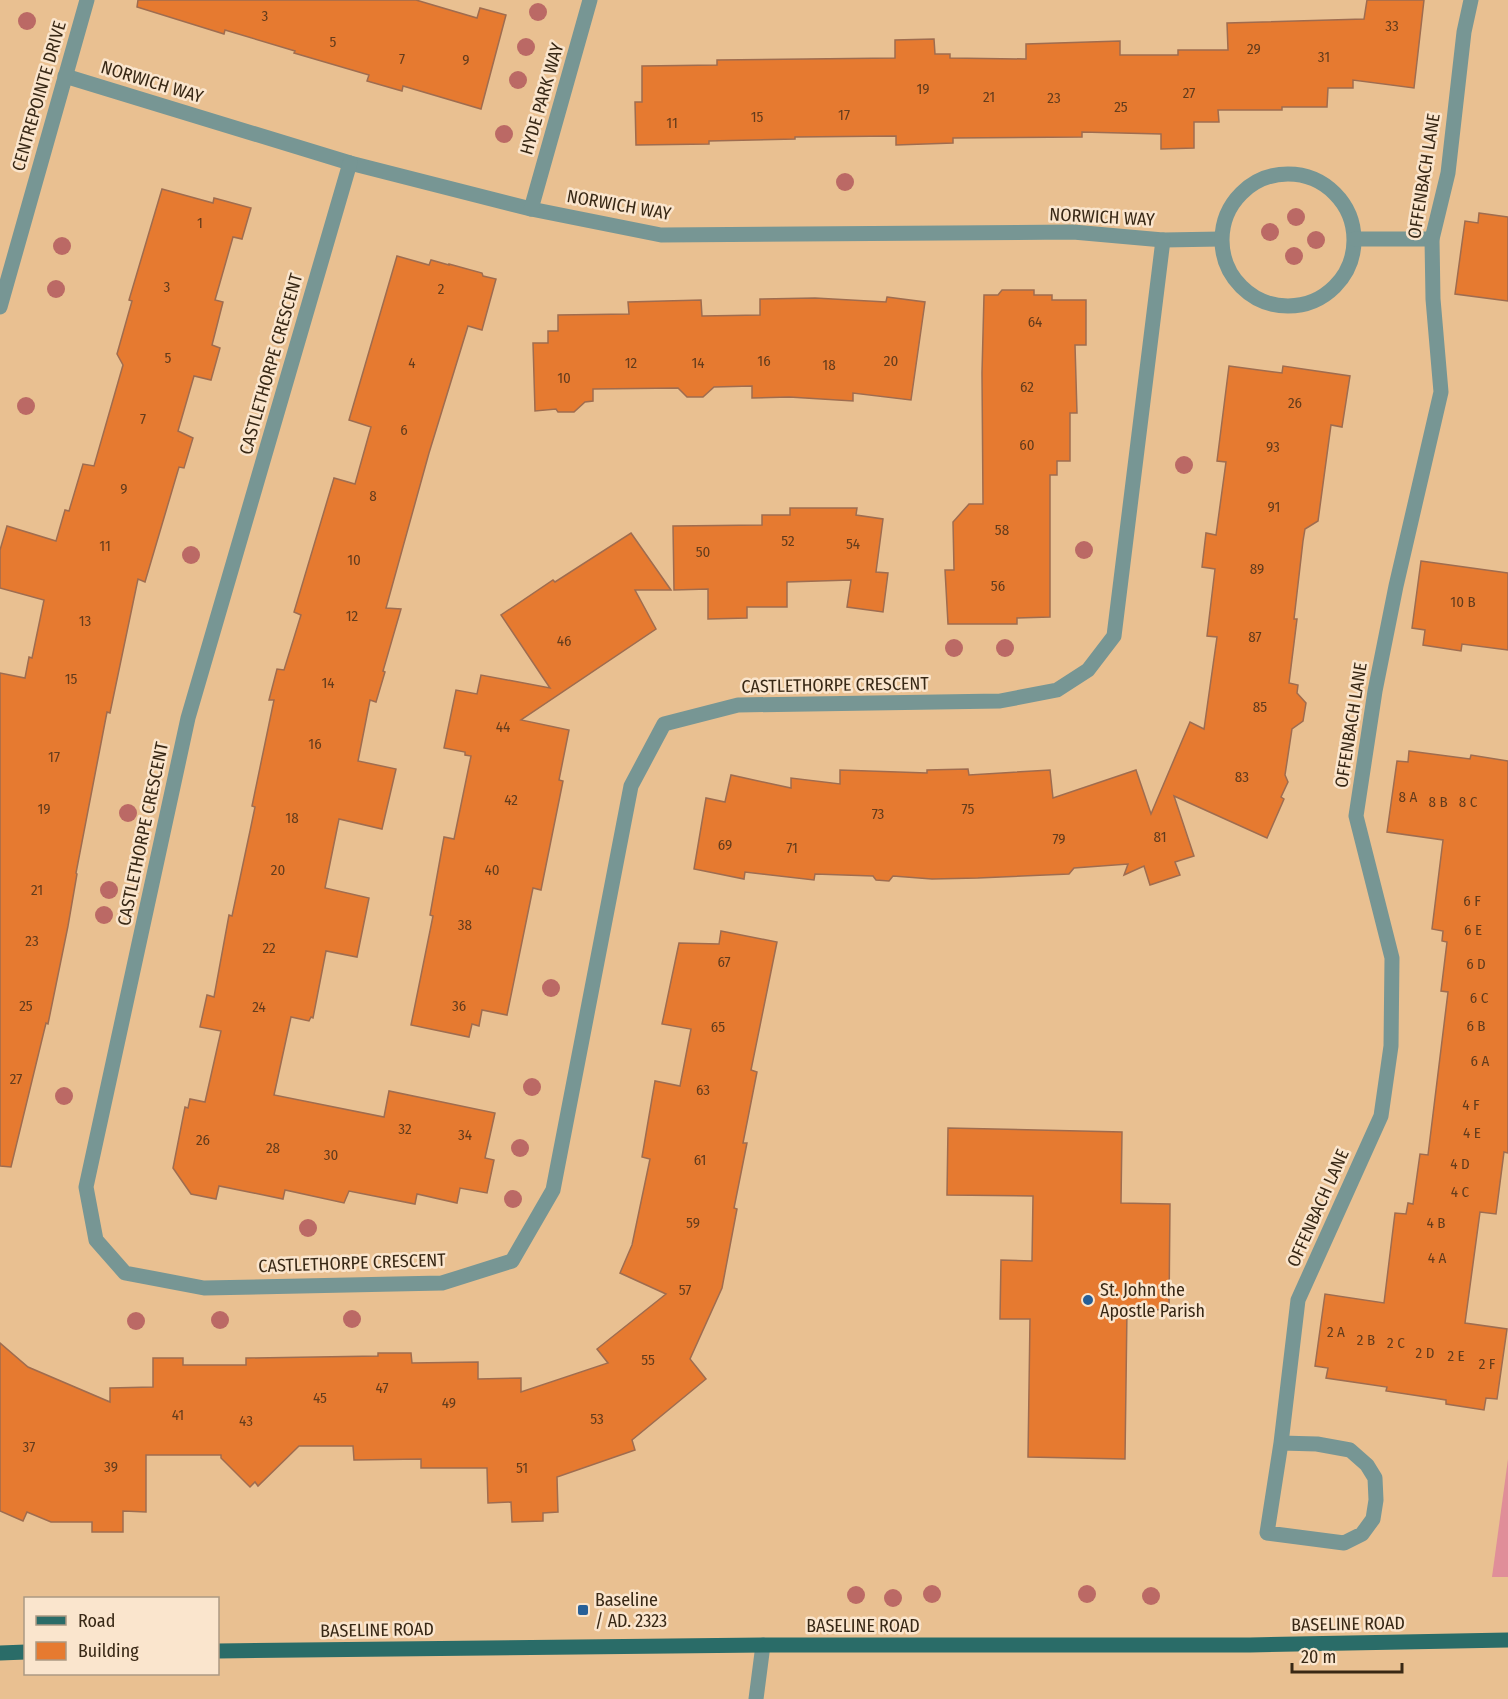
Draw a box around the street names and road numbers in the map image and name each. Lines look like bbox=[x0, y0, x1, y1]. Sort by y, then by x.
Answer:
street label: CENTREPOINTE DRIVE bbox=[7, 18, 71, 174]
street label: HYDE PARK WAY bbox=[516, 40, 568, 157]
street label: NORWICH WAY bbox=[98, 56, 206, 108]
street label: OFFENBACH LANE bbox=[1403, 112, 1445, 240]
street label: NORWICH WAY bbox=[565, 185, 673, 225]
street label: NORWICH WAY bbox=[1049, 203, 1155, 231]
street label: CASTLETHORPE CRESCENT bbox=[235, 270, 308, 457]
street label: OFFENBACH LANE bbox=[1330, 661, 1372, 789]
street label: CASTLETHORPE CRESCENT bbox=[741, 672, 930, 698]
street label: CASTLETHORPE CRESCENT bbox=[113, 739, 173, 928]
street label: OFFENBACH LANE bbox=[1282, 1146, 1354, 1270]
street label: CASTLETHORPE CRESCENT bbox=[258, 1249, 447, 1277]
street label: BASELINE ROAD bbox=[1291, 1612, 1405, 1636]
street label: BASELINE ROAD bbox=[806, 1615, 920, 1637]
street label: BASELINE ROAD bbox=[320, 1618, 434, 1642]

